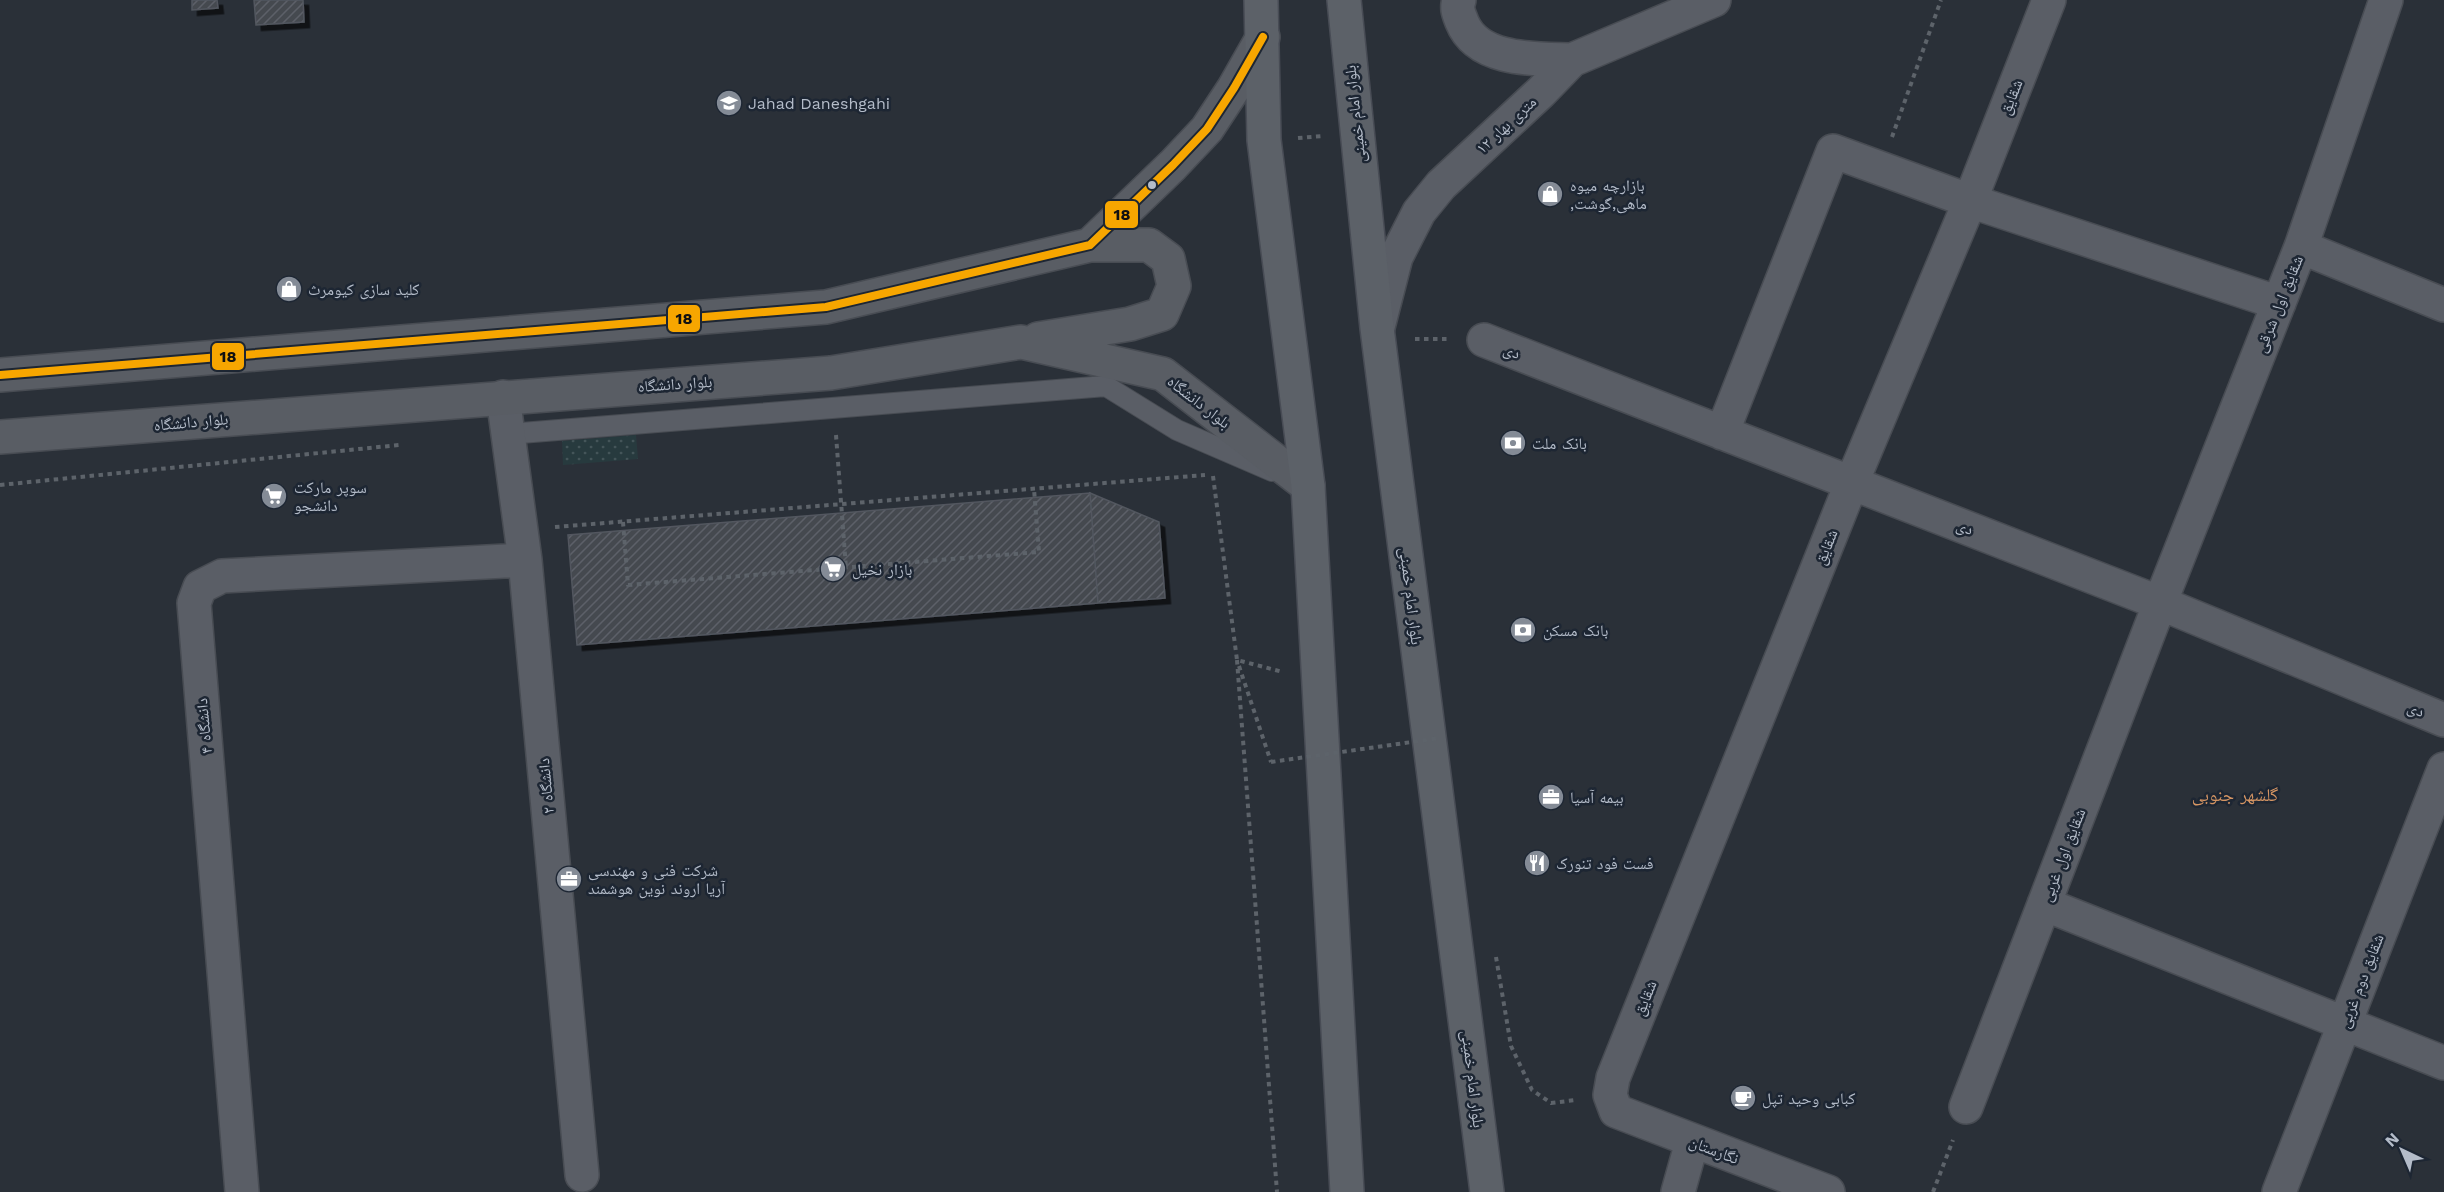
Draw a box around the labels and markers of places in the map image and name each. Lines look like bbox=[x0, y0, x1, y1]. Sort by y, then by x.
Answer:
school or university icon: Jahad Daneshgahi bbox=[714, 88, 744, 118]
place label: Jahad Daneshgahi bbox=[748, 94, 890, 113]
place label: بازارچه میوه ,ماهی,گوشت bbox=[1570, 176, 1647, 214]
unlabelled marker bbox=[1146, 179, 1158, 191]
shop icon: بازارچه میوه ,ماهی,گوشت bbox=[1535, 179, 1565, 209]
shop icon: کلید سازی کیومرث bbox=[274, 274, 304, 304]
place label: کلید سازی کیومرث bbox=[308, 280, 420, 300]
bank icon: بانک ملت bbox=[1498, 428, 1528, 458]
place label: بانک ملت bbox=[1532, 434, 1587, 453]
place label: سوپر مارکت دانشجو bbox=[294, 478, 367, 515]
supermarket icon: سوپر مارکت دانشجو bbox=[259, 481, 289, 511]
supermarket icon: بازار نخیل bbox=[818, 554, 848, 584]
place label: بازار نخیل bbox=[852, 560, 912, 580]
bank icon: بانک مسکن bbox=[1508, 615, 1538, 645]
place label: بانک مسکن bbox=[1543, 621, 1608, 641]
office icon: بیمه آسیا bbox=[1536, 782, 1566, 812]
place label: بیمه آسیا bbox=[1570, 788, 1624, 807]
restaurant icon: فست فود تنورک bbox=[1522, 848, 1552, 878]
place label: فست فود تنورک bbox=[1556, 854, 1654, 873]
place label: شرکت فنی و مهندسی آریا اروند نوین هوشمند bbox=[588, 861, 726, 899]
office icon: شرکت فنی و مهندسی آریا اروند نوین هوشمند bbox=[554, 864, 584, 894]
cafe icon: کبابی وحید تپل bbox=[1728, 1083, 1758, 1113]
place label: کبابی وحید تپل bbox=[1762, 1089, 1856, 1109]

